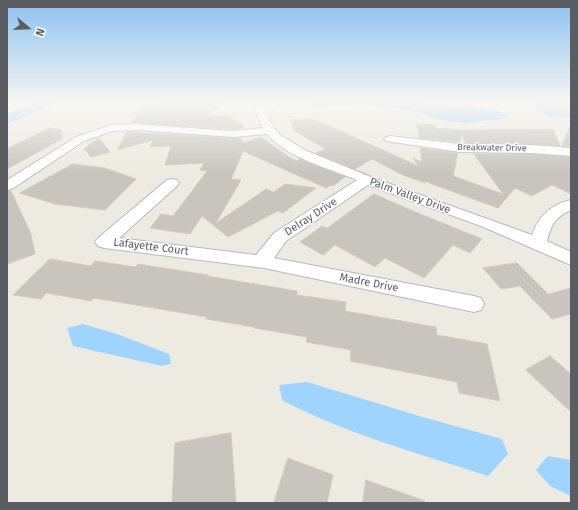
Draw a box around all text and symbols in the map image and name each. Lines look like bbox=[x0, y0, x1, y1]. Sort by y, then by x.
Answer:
north arrow bbox=[8, 8, 48, 48]
text: N bbox=[32, 26, 47, 38]
street label: Breakwater Drive bbox=[457, 142, 527, 154]
street label: Palm Valley Drive bbox=[368, 175, 452, 217]
street label: Delray Drive bbox=[282, 195, 340, 239]
street label: Lafayette Court bbox=[113, 236, 189, 258]
street label: Madre Drive bbox=[338, 271, 400, 295]

